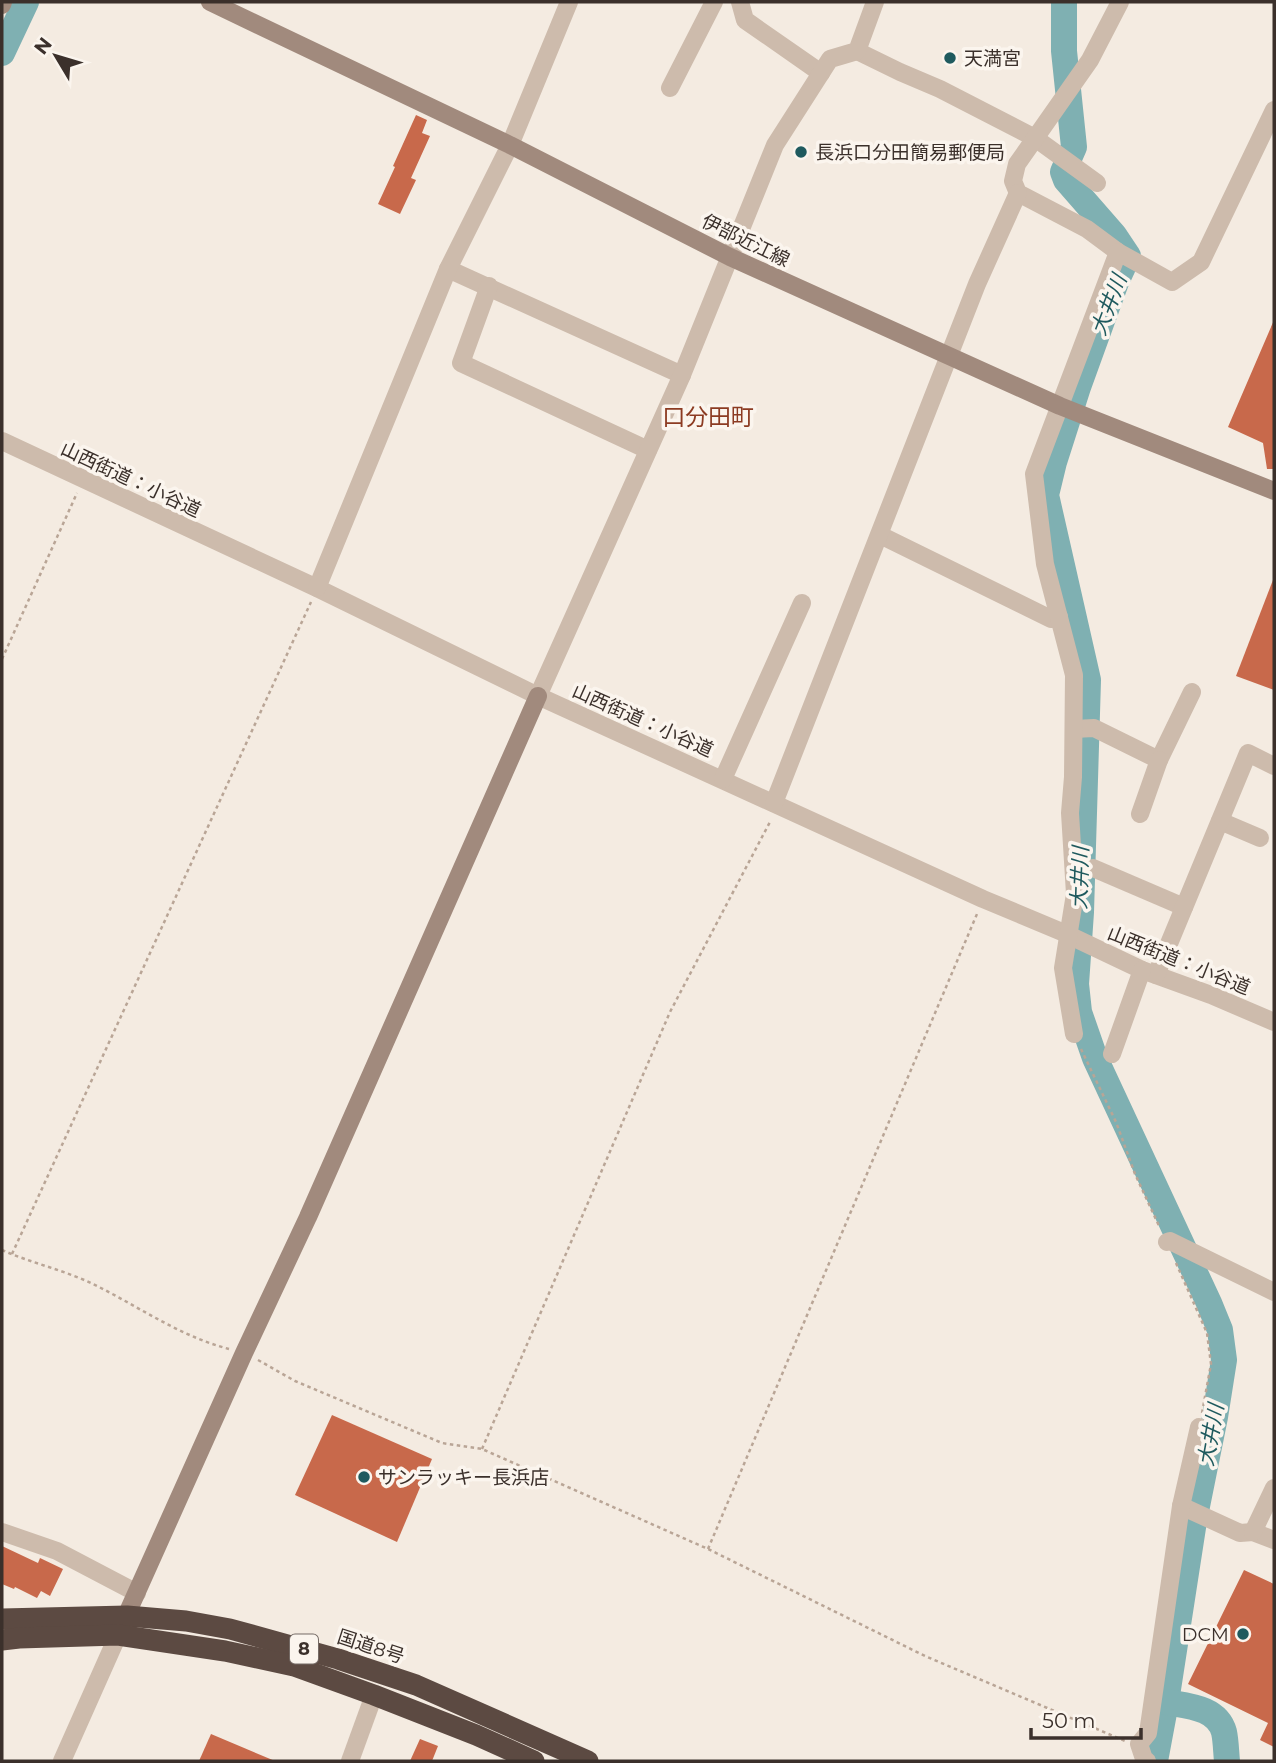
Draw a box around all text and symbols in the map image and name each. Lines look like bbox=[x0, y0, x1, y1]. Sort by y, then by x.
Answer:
north arrow bbox=[21, 21, 91, 91]
text: N bbox=[29, 33, 57, 59]
place label: 天満宮 bbox=[964, 47, 1021, 70]
marker: 天満宮 bbox=[942, 50, 958, 66]
place label: 長浜口分田簡易郵便局 bbox=[815, 141, 1005, 164]
marker: 長浜口分田簡易郵便局 bbox=[793, 144, 809, 160]
street label: 伊部近江線 bbox=[698, 209, 794, 272]
water label: 大井川 bbox=[1086, 269, 1132, 339]
district label: 口分田町 bbox=[662, 403, 754, 431]
street label: 山西街道：小谷道 bbox=[57, 437, 205, 522]
street label: 山西街道：小谷道 bbox=[569, 679, 717, 762]
water label: 大井川 bbox=[1066, 844, 1093, 910]
street label: 山西街道：小谷道 bbox=[1104, 921, 1254, 1000]
water label: 大井川 bbox=[1193, 1400, 1229, 1468]
place label: サンラッキー長浜店 bbox=[378, 1466, 549, 1489]
marker: サンラッキー長浜店 bbox=[356, 1469, 372, 1485]
place label: DCM bbox=[1182, 1623, 1229, 1646]
street label: 国道8号 bbox=[334, 1625, 407, 1668]
marker: DCM bbox=[1235, 1626, 1251, 1642]
road number: 8 bbox=[290, 1634, 318, 1664]
scale bar bbox=[1031, 1696, 1141, 1740]
text: 50 m bbox=[1042, 1708, 1096, 1733]

